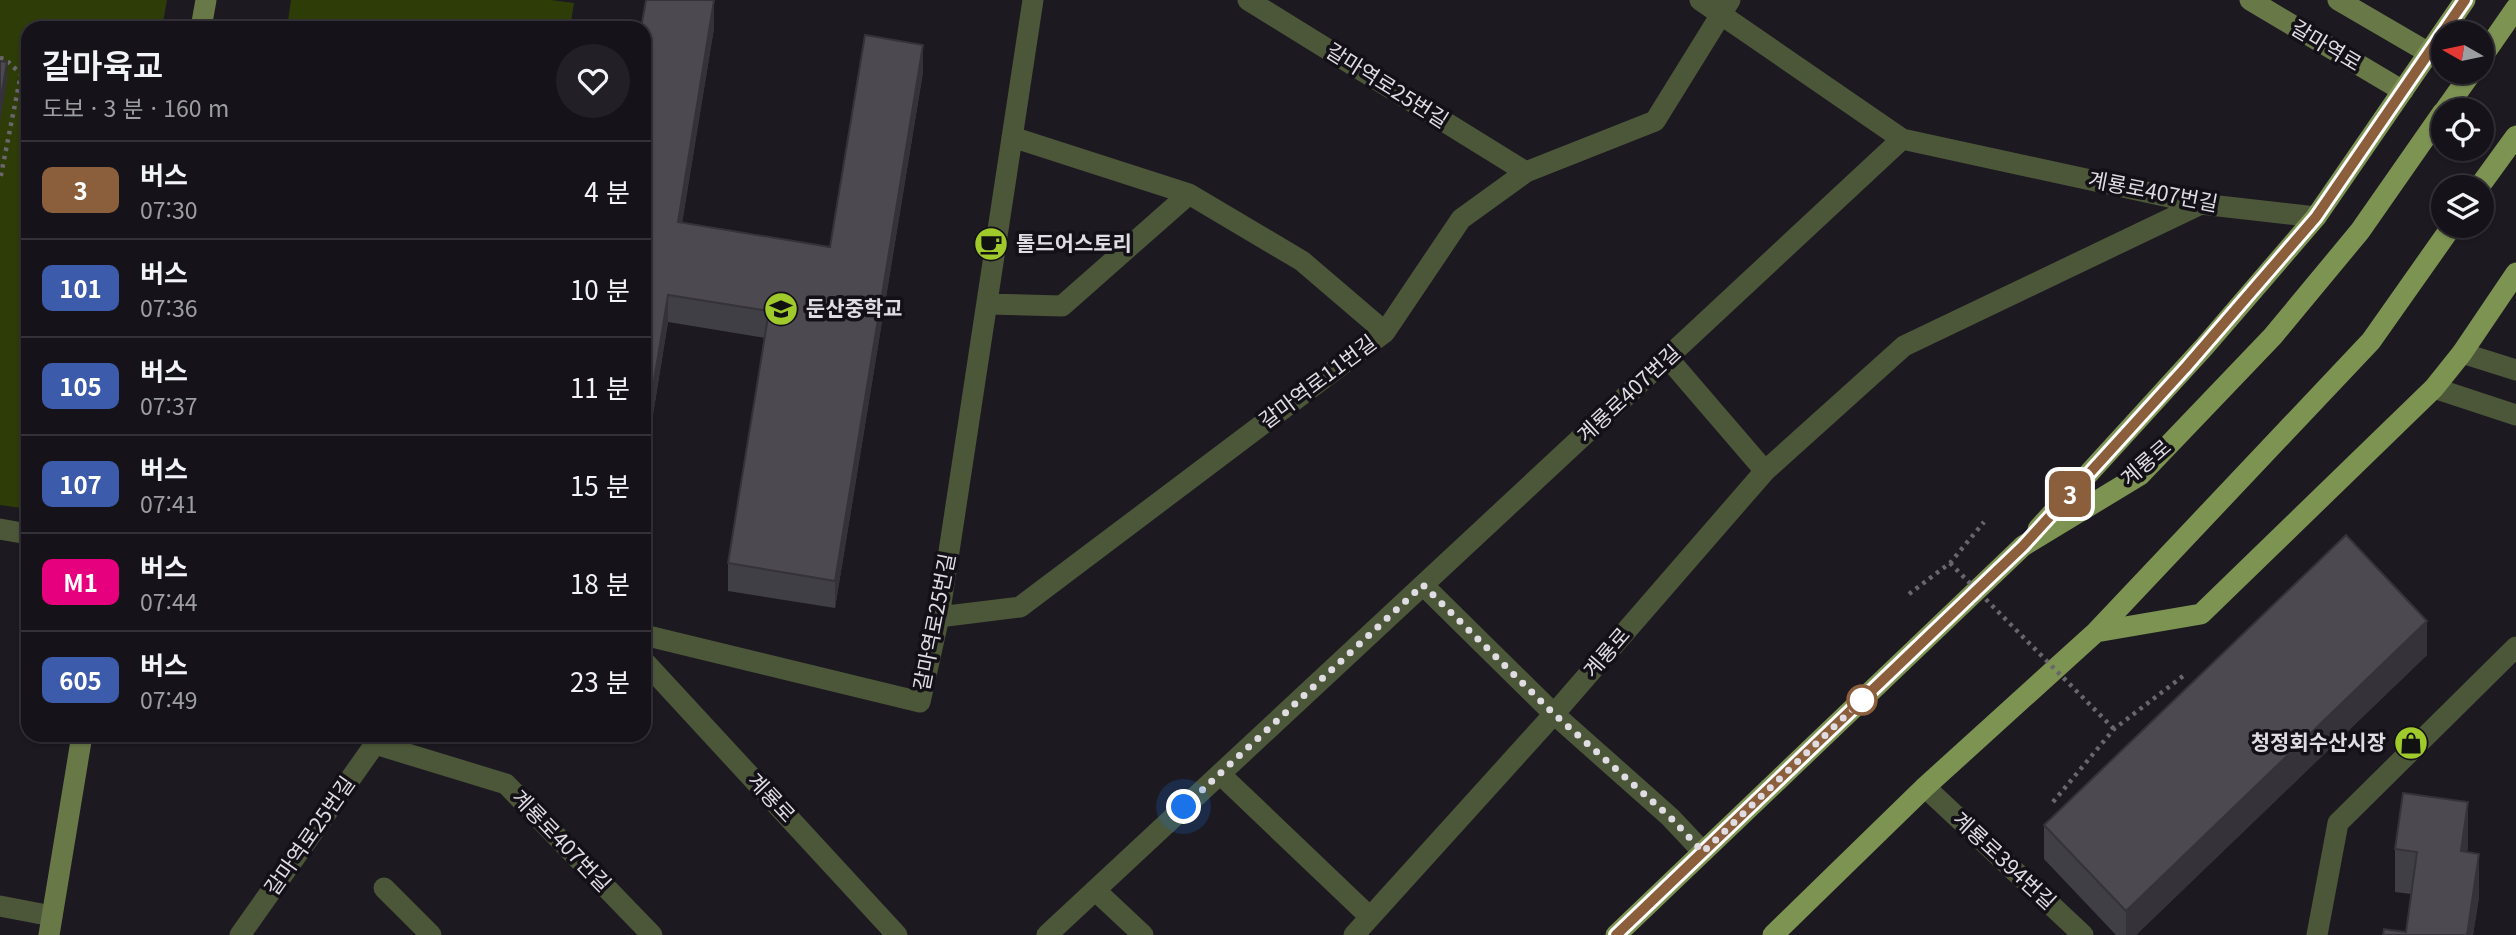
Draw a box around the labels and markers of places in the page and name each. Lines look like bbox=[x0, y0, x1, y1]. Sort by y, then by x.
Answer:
cafe icon: 톨드어스토리 bbox=[972, 225, 1010, 263]
place label: 톨드어스토리 bbox=[1016, 227, 1132, 257]
school or university icon: 둔산중학교 bbox=[762, 290, 800, 328]
place label: 둔산중학교 bbox=[806, 292, 903, 322]
unlabelled marker bbox=[1847, 685, 1877, 715]
shop icon: 청정회수산시장 bbox=[2392, 724, 2430, 762]
place label: 청정회수산시장 bbox=[2251, 726, 2386, 756]

